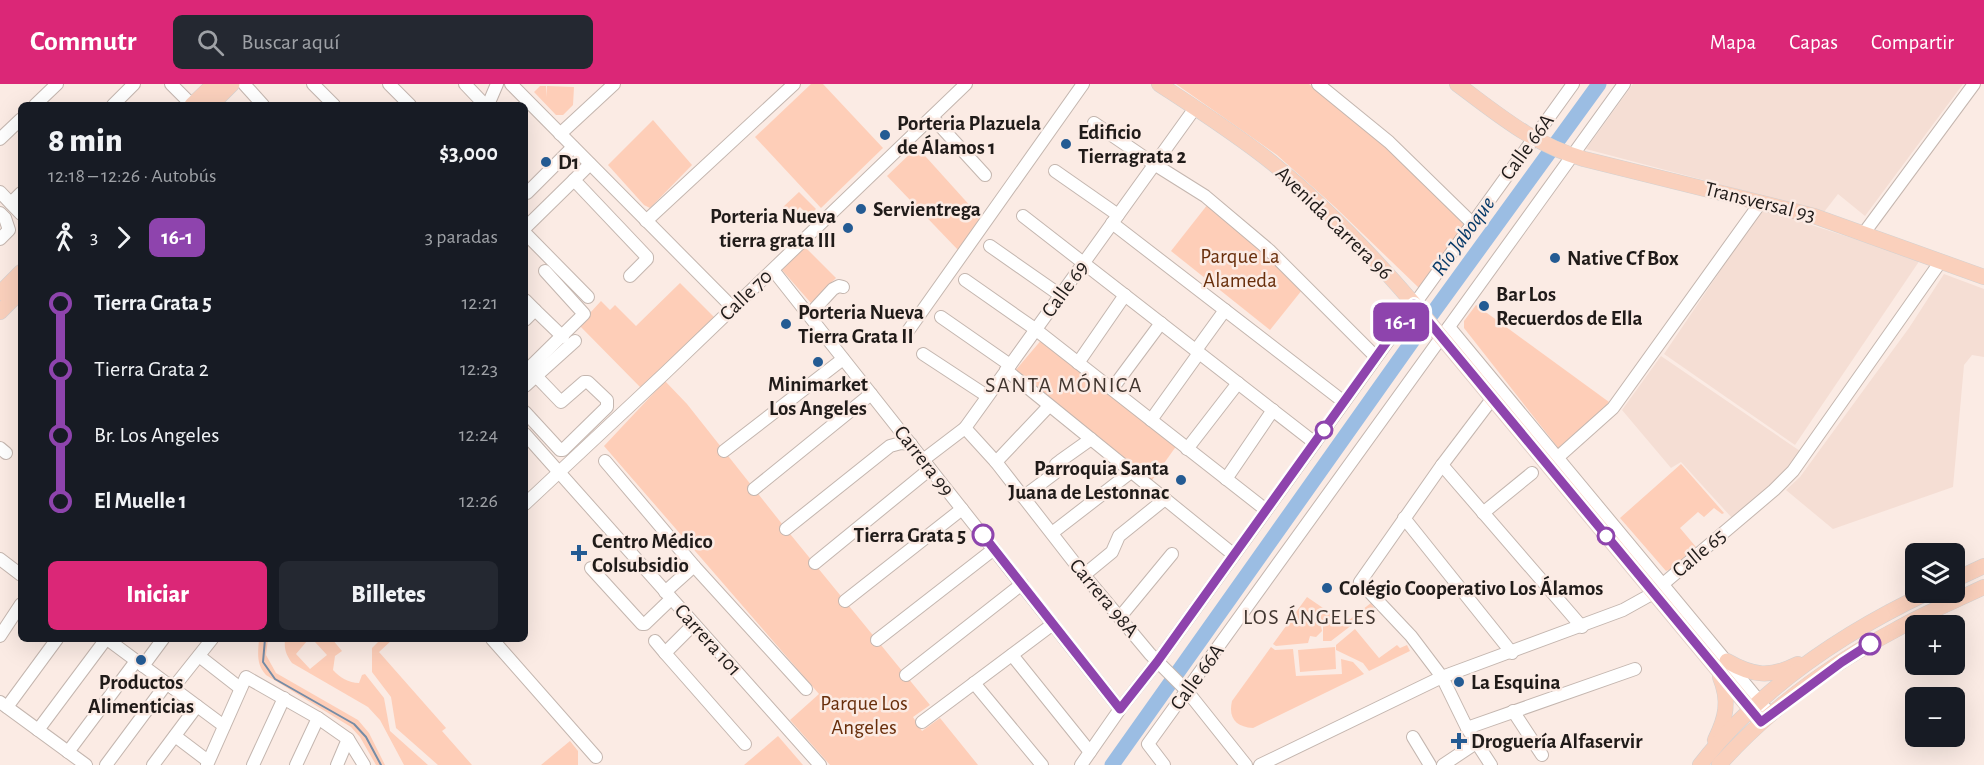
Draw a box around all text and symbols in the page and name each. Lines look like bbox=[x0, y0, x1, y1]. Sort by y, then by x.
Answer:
search box bbox=[173, 15, 593, 69]
icon: search bbox=[194, 26, 227, 59]
text: Commutr bbox=[30, 28, 137, 56]
text: Buscar aquí bbox=[242, 31, 340, 53]
text: Mapa bbox=[1710, 32, 1756, 53]
text: Capas bbox=[1789, 32, 1838, 53]
text: Compartir bbox=[1871, 32, 1954, 53]
street label: Calle 66A bbox=[1496, 110, 1558, 184]
place label: Porteria Plazuela de Álamos 1 bbox=[897, 113, 1041, 158]
place label: Edificio Tierragrata 2 bbox=[1078, 122, 1187, 167]
text: 8 min bbox=[48, 125, 123, 158]
marker: Porteria Plazuela de Álamos 1 bbox=[878, 128, 892, 142]
marker: Edificio Tierragrata 2 bbox=[1059, 137, 1073, 151]
text: $3,000 bbox=[439, 142, 498, 164]
place label: D1 bbox=[558, 152, 579, 173]
marker: D1 bbox=[539, 155, 553, 169]
street label: Avenida Carrera 96 bbox=[1272, 162, 1396, 284]
text: 12:18 – 12:26 · Autobús bbox=[48, 166, 216, 186]
street label: Transversal 93 bbox=[1702, 178, 1818, 226]
water label: Río Jaboque bbox=[1427, 193, 1499, 279]
place label: Servientrega bbox=[873, 199, 981, 220]
marker: Servientrega bbox=[854, 202, 868, 216]
place label: Porteria Nueva tierra grata III bbox=[710, 206, 836, 251]
icon: walk bbox=[48, 221, 81, 254]
icon: forward bbox=[107, 221, 140, 254]
marker: Porteria Nueva tierra grata III bbox=[841, 221, 855, 235]
text: 3 bbox=[90, 227, 98, 247]
text: 16-1 bbox=[161, 227, 193, 248]
text: 3 paradas bbox=[425, 227, 498, 247]
park label: Parque La Alameda bbox=[1200, 246, 1280, 291]
place label: Native Cf Box bbox=[1567, 248, 1679, 269]
marker: Native Cf Box bbox=[1548, 251, 1562, 265]
street label: Calle 69 bbox=[1038, 257, 1092, 321]
street label: Calle 70 bbox=[716, 265, 776, 325]
place label: Bar Los Recuerdos de Ella bbox=[1496, 284, 1643, 329]
text: Tierra Grata 5 bbox=[94, 292, 212, 314]
text: 12:21 bbox=[461, 293, 498, 313]
marker: Bar Los Recuerdos de Ella bbox=[1477, 299, 1491, 313]
place label: Porteria Nueva Tierra Grata II bbox=[798, 302, 924, 347]
line badge: 16-1 bbox=[1359, 302, 1443, 342]
text: 16-1 bbox=[1385, 312, 1417, 333]
marker: Porteria Nueva Tierra Grata II bbox=[779, 317, 793, 331]
marker: Minimarket Los Angeles bbox=[811, 355, 825, 369]
text: Tierra Grata 2 bbox=[94, 358, 209, 380]
text: 12:23 bbox=[460, 359, 498, 379]
district label: SANTA MÓNICA bbox=[985, 373, 1143, 396]
place label: Minimarket Los Angeles bbox=[768, 374, 868, 419]
unlabelled marker bbox=[1315, 421, 1333, 439]
street label: Carrera 99 bbox=[890, 422, 958, 500]
text: Br. Los Angeles bbox=[94, 424, 219, 446]
text: 12:24 bbox=[459, 425, 498, 445]
place label: Parroquia Santa Juana de Lestonnac bbox=[1008, 458, 1169, 503]
marker: Parroquia Santa Juana de Lestonnac bbox=[1174, 473, 1188, 487]
text: El Muelle 1 bbox=[94, 490, 187, 512]
text: 12:26 bbox=[459, 491, 498, 511]
marker: Tierra Grata 5 bbox=[972, 524, 994, 546]
place label: Tierra Grata 5 bbox=[854, 525, 966, 546]
street label: Calle 65 bbox=[1668, 525, 1730, 581]
unlabelled marker bbox=[1597, 527, 1615, 545]
place label: Centro Médico Colsubsidio bbox=[592, 531, 713, 576]
map controls bbox=[1905, 543, 1965, 747]
button: layers bbox=[1905, 543, 1965, 603]
marker: Centro Médico Colsubsidio bbox=[570, 544, 588, 562]
street label: Carrera 98A bbox=[1065, 555, 1143, 641]
button: Iniciar bbox=[48, 561, 267, 630]
button: Billetes bbox=[279, 561, 498, 630]
place label: Colégio Cooperativo Los Álamos bbox=[1339, 575, 1603, 599]
marker: Colégio Cooperativo Los Álamos bbox=[1320, 581, 1334, 595]
street label: Carrera 101 bbox=[670, 600, 746, 680]
district label: LOS ÁNGELES bbox=[1243, 605, 1377, 628]
button: + bbox=[1905, 615, 1965, 675]
unlabelled marker bbox=[1859, 633, 1881, 655]
street label: Calle 66A bbox=[1166, 640, 1228, 714]
marker: Productos Alimenticias bbox=[134, 653, 148, 667]
place label: Productos Alimenticias bbox=[88, 672, 194, 717]
place label: La Esquina bbox=[1471, 672, 1561, 693]
marker: La Esquina bbox=[1452, 675, 1466, 689]
button: − bbox=[1905, 687, 1965, 747]
park label: Parque Los Angeles bbox=[820, 693, 908, 738]
place label: Droguería Alfaservir bbox=[1471, 731, 1643, 752]
marker: Droguería Alfaservir bbox=[1452, 734, 1466, 748]

